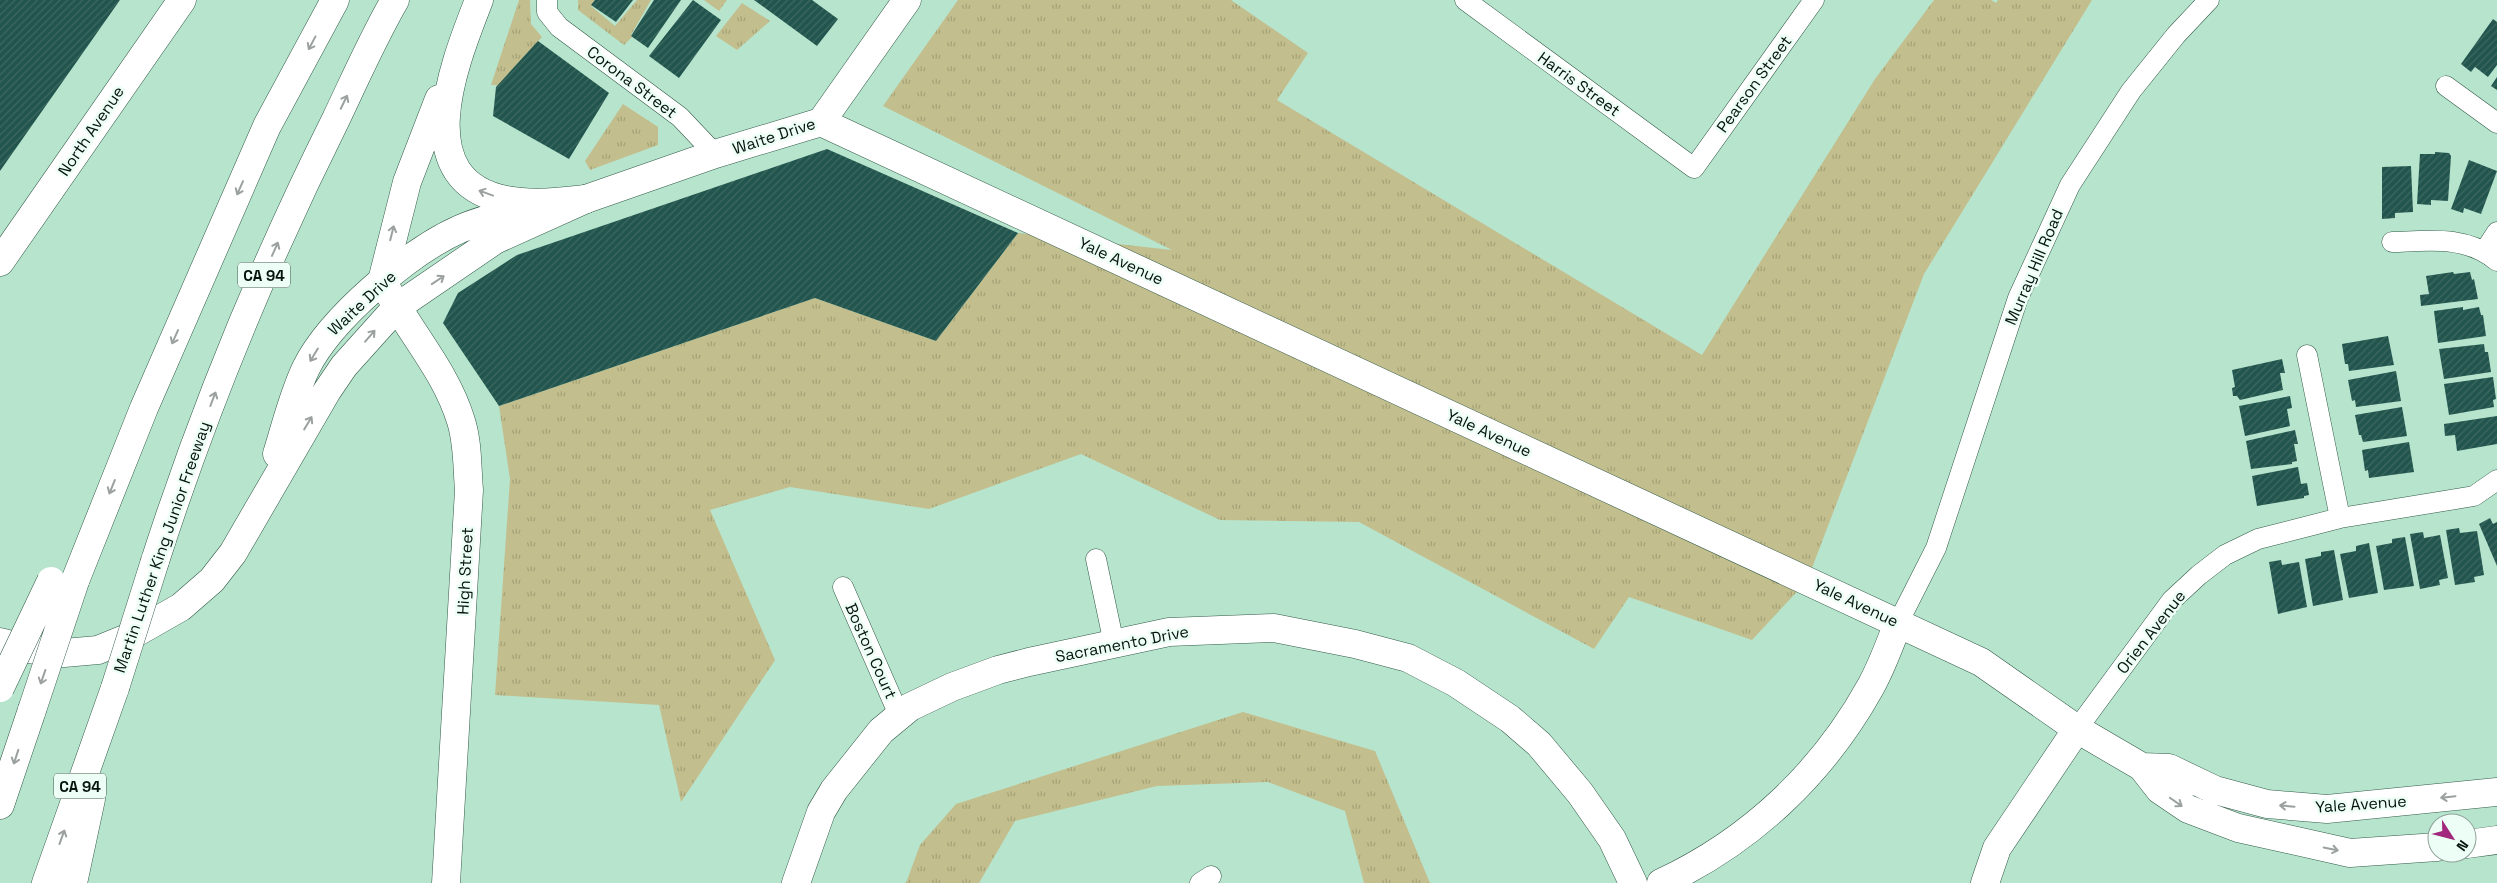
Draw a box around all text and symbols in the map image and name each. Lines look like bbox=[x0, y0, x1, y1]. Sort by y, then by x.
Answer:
street label: Pearson Street bbox=[1712, 31, 1796, 137]
one-way arrow bbox=[307, 35, 316, 50]
street label: Corona Street bbox=[583, 41, 681, 123]
street label: Harris Street bbox=[1534, 47, 1624, 121]
street label: North Avenue bbox=[53, 82, 129, 180]
one-way arrow bbox=[340, 95, 349, 110]
street label: Waite Drive bbox=[730, 113, 818, 159]
one-way arrow bbox=[234, 180, 244, 195]
one-way arrow bbox=[479, 188, 495, 197]
street label: Murray Hill Road bbox=[2000, 206, 2068, 328]
one-way arrow bbox=[388, 226, 398, 242]
street label: Yale Avenue bbox=[1075, 232, 1167, 290]
one-way arrow bbox=[270, 242, 280, 257]
road number: CA 94 bbox=[238, 262, 290, 288]
street label: Waite Drive bbox=[323, 266, 401, 340]
one-way arrow bbox=[430, 275, 444, 285]
one-way arrow bbox=[169, 329, 179, 344]
one-way arrow bbox=[364, 329, 375, 342]
one-way arrow bbox=[309, 348, 319, 362]
one-way arrow bbox=[208, 392, 218, 407]
street label: Yale Avenue bbox=[1443, 404, 1535, 462]
one-way arrow bbox=[304, 416, 314, 430]
street label: Martin Luther King Junior Freeway bbox=[109, 418, 215, 676]
one-way arrow bbox=[107, 479, 116, 494]
street label: High Street bbox=[452, 527, 478, 615]
street label: Yale Avenue bbox=[1810, 574, 1902, 632]
street label: Orien Avenue bbox=[2112, 586, 2190, 678]
street label: Boston Court bbox=[840, 600, 902, 702]
street label: Sacramento Drive bbox=[1053, 621, 1191, 667]
one-way arrow bbox=[38, 669, 47, 685]
one-way arrow bbox=[11, 748, 20, 764]
road number: CA 94 bbox=[54, 774, 106, 798]
street label: Yale Avenue bbox=[2315, 790, 2407, 818]
one-way arrow bbox=[2441, 792, 2457, 802]
one-way arrow bbox=[2169, 797, 2183, 807]
one-way arrow bbox=[2279, 801, 2295, 810]
north arrow bbox=[2427, 813, 2477, 863]
one-way arrow bbox=[58, 830, 67, 845]
text: N bbox=[2452, 837, 2473, 855]
one-way arrow bbox=[2322, 845, 2338, 854]

